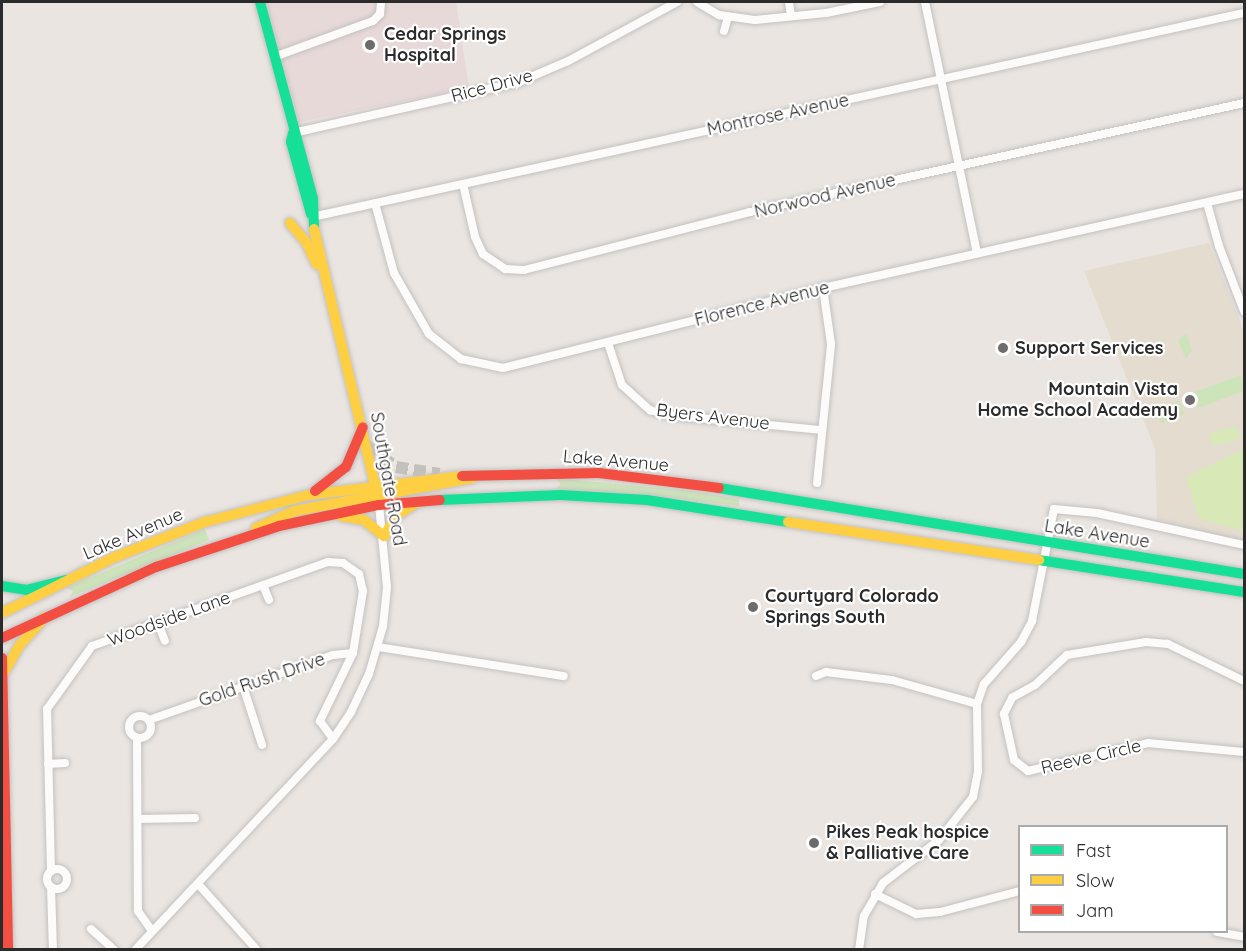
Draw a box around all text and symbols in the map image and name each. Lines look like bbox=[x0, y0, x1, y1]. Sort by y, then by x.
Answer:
place label: Cedar Springs Hospital bbox=[384, 24, 506, 66]
marker: Cedar Springs Hospital bbox=[361, 36, 379, 54]
street label: Rice Drive bbox=[449, 65, 535, 107]
street label: Montrose Avenue bbox=[705, 89, 851, 141]
street label: Norwood Avenue bbox=[752, 169, 898, 223]
street label: Florence Avenue bbox=[692, 277, 832, 331]
place label: Support Services bbox=[1015, 337, 1163, 359]
marker: Support Services bbox=[996, 341, 1010, 355]
place label: Mountain Vista Home School Academy bbox=[977, 379, 1178, 422]
marker: Mountain Vista Home School Academy bbox=[1183, 393, 1197, 407]
street label: Byers Avenue bbox=[655, 399, 771, 435]
street label: Southgate Road bbox=[366, 410, 410, 548]
street label: Lake Avenue bbox=[562, 446, 670, 476]
street label: Lake Avenue bbox=[80, 503, 186, 565]
street label: Lake Avenue bbox=[1043, 515, 1151, 553]
place label: Courtyard Colorado Springs South bbox=[765, 586, 939, 628]
street label: Woodside Lane bbox=[105, 587, 233, 651]
marker: Courtyard Colorado Springs South bbox=[746, 600, 760, 614]
street label: Gold Rush Drive bbox=[196, 648, 328, 712]
street label: Reeve Circle bbox=[1039, 735, 1143, 779]
place label: Pikes Peak hospice & Palliative Care bbox=[826, 822, 989, 864]
legend bbox=[1018, 825, 1228, 933]
marker: Pikes Peak hospice & Palliative Care bbox=[807, 836, 821, 850]
text: Fast bbox=[1076, 839, 1111, 862]
text: Slow bbox=[1076, 869, 1114, 892]
text: Jam bbox=[1076, 899, 1114, 922]

